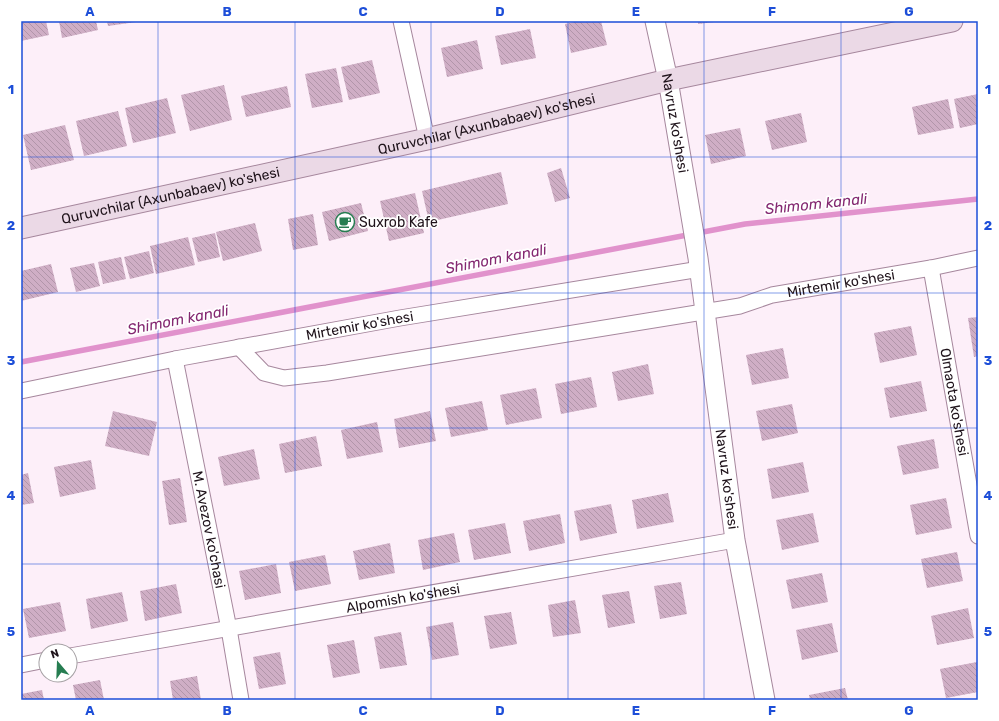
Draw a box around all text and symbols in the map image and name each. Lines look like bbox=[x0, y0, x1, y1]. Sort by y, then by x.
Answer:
text: A bbox=[85, 4, 95, 19]
text: B bbox=[222, 4, 232, 19]
text: C bbox=[358, 4, 368, 19]
text: D bbox=[495, 4, 505, 19]
text: E bbox=[632, 4, 640, 19]
text: F bbox=[768, 4, 776, 19]
text: G bbox=[904, 4, 914, 19]
street label: Navruz ko'shesi bbox=[658, 72, 692, 174]
text: 1 bbox=[8, 82, 14, 97]
text: 1 bbox=[985, 82, 991, 97]
street label: Quruvchilar (Axunbabaev) ko'shesi bbox=[376, 90, 597, 158]
street label: Quruvchilar (Axunbabaev) ko'shesi bbox=[60, 163, 281, 227]
water label: Shimom kanali bbox=[764, 190, 868, 218]
cafe icon: Suxrob Kafe bbox=[334, 211, 356, 233]
place label: Suxrob Kafe bbox=[359, 214, 438, 231]
text: 2 bbox=[7, 218, 15, 233]
text: 2 bbox=[984, 218, 992, 233]
water label: Shimom kanali bbox=[444, 240, 549, 278]
street label: Mirtemir ko'shesi bbox=[786, 266, 896, 301]
water label: Shimom kanali bbox=[126, 301, 231, 339]
street label: Mirtemir ko'shesi bbox=[305, 307, 415, 343]
street label: Olmaota ko'shesi bbox=[937, 347, 972, 457]
text: 3 bbox=[7, 353, 16, 368]
text: 3 bbox=[984, 353, 993, 368]
street label: Navruz ko'shesi bbox=[712, 428, 742, 530]
street label: M. Avezov ko'chasi bbox=[189, 469, 229, 590]
text: 4 bbox=[7, 488, 16, 503]
text: 4 bbox=[984, 488, 993, 503]
street label: Alpomish ko'shesi bbox=[345, 580, 461, 616]
text: 5 bbox=[7, 624, 15, 639]
text: 5 bbox=[984, 624, 992, 639]
north arrow bbox=[38, 643, 78, 683]
text: N bbox=[49, 647, 61, 661]
text: A bbox=[85, 703, 95, 718]
text: B bbox=[222, 703, 232, 718]
text: C bbox=[358, 703, 368, 718]
text: D bbox=[495, 703, 505, 718]
text: E bbox=[632, 703, 640, 718]
text: F bbox=[768, 703, 776, 718]
text: G bbox=[904, 703, 914, 718]

